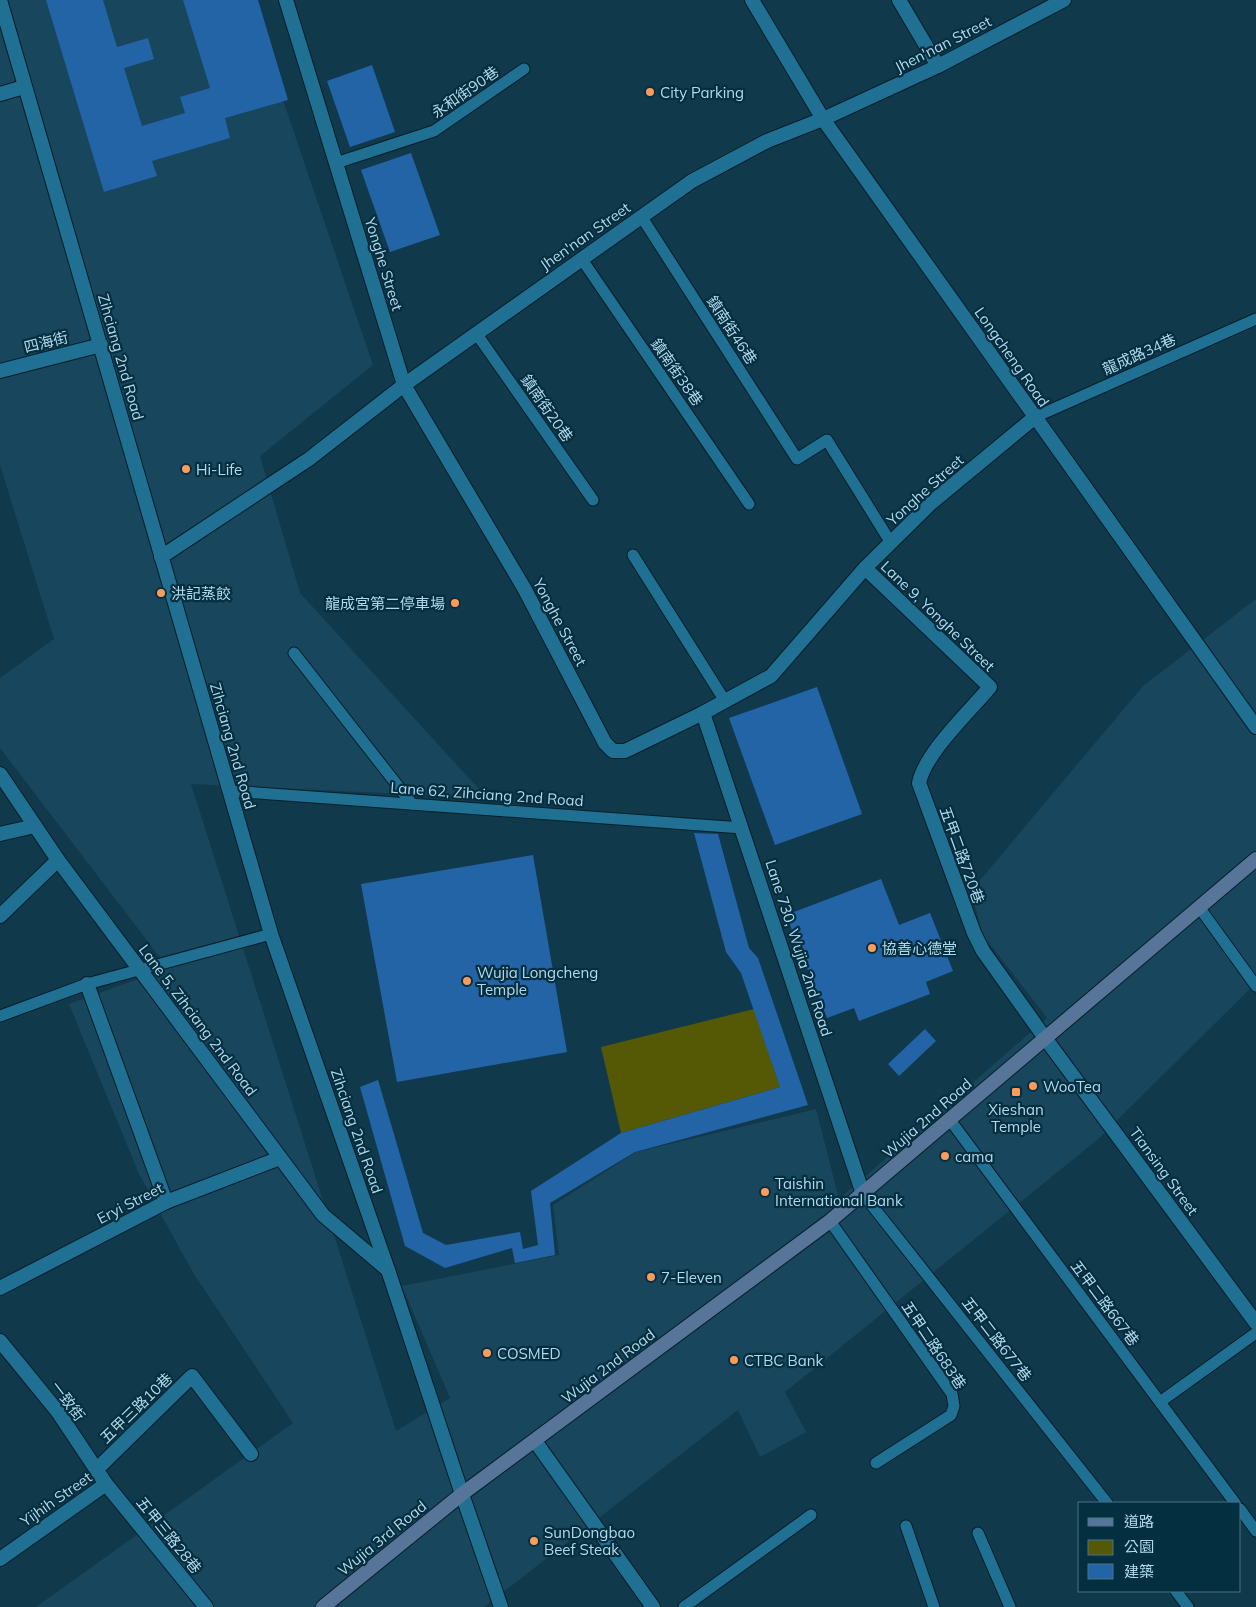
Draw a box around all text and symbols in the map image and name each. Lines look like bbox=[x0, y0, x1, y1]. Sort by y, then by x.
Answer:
street label: Jhen'nan Street bbox=[891, 11, 995, 77]
street label: 永和街90巷 bbox=[428, 62, 502, 122]
place label: City Parking bbox=[660, 83, 744, 102]
marker: City Parking bbox=[644, 86, 656, 98]
street label: Jhen'nan Street bbox=[536, 198, 634, 274]
street label: Yonghe Street bbox=[360, 214, 407, 313]
street label: Zihciang 2nd Road bbox=[94, 292, 148, 422]
street label: 鎮南街46巷 bbox=[703, 292, 761, 368]
street label: Longcheng Road bbox=[971, 303, 1053, 411]
street label: 四海街 bbox=[22, 327, 70, 357]
street label: 龍成路34巷 bbox=[1100, 329, 1178, 379]
street label: 鎮南街38巷 bbox=[647, 335, 707, 409]
street label: 鎮南街20巷 bbox=[517, 371, 577, 445]
street label: Yonghe Street bbox=[882, 451, 967, 530]
place label: Hi-Life bbox=[196, 460, 242, 479]
marker: Hi-Life bbox=[180, 463, 192, 475]
street label: Lane 9, Yonghe Street bbox=[877, 557, 999, 675]
street label: Yonghe Street bbox=[528, 574, 591, 669]
place label: 洪記蒸餃 bbox=[171, 584, 231, 603]
marker: 洪記蒸餃 bbox=[155, 587, 167, 599]
place label: 龍成宮第二停車場 bbox=[325, 594, 445, 613]
marker: 龍成宮第二停車場 bbox=[449, 597, 461, 609]
street label: Zihciang 2nd Road bbox=[206, 681, 260, 811]
street label: Lane 62, Zihciang 2nd Road bbox=[390, 778, 584, 810]
street label: 五甲二路720巷 bbox=[936, 804, 988, 906]
street label: Lane 730, Wujia 2nd Road bbox=[761, 857, 837, 1039]
place label: 協善心德堂 bbox=[882, 939, 957, 958]
street label: Lane 5, Zihciang 2nd Road bbox=[135, 940, 261, 1100]
marker: 協善心德堂 bbox=[866, 942, 878, 954]
place label: Wujia Longcheng Temple bbox=[477, 963, 598, 999]
marker: Wujia Longcheng Temple bbox=[461, 975, 473, 987]
street label: Zihciang 2nd Road bbox=[327, 1066, 387, 1196]
street label: Wujia 2nd Road bbox=[878, 1074, 976, 1162]
place label: WooTea bbox=[1043, 1077, 1101, 1096]
marker: WooTea bbox=[1027, 1080, 1039, 1092]
marker: Xieshan Temple bbox=[1010, 1086, 1022, 1098]
place label: Xieshan Temple bbox=[988, 1100, 1044, 1136]
street label: Tiansing Street bbox=[1126, 1123, 1202, 1219]
place label: cama bbox=[955, 1147, 994, 1166]
marker: cama bbox=[939, 1150, 951, 1162]
place label: Taishin International Bank bbox=[775, 1174, 903, 1210]
street label: Eryi Street bbox=[94, 1178, 166, 1228]
marker: Taishin International Bank bbox=[759, 1186, 771, 1198]
street label: 五甲二路667巷 bbox=[1067, 1257, 1143, 1349]
place label: 7-Eleven bbox=[661, 1268, 722, 1287]
marker: 7-Eleven bbox=[645, 1271, 657, 1283]
street label: 五甲二路677巷 bbox=[958, 1293, 1036, 1385]
street label: 五甲二路683巷 bbox=[898, 1297, 970, 1393]
street label: Wujia 2nd Road bbox=[558, 1325, 658, 1407]
place label: COSMED bbox=[497, 1344, 561, 1363]
marker: COSMED bbox=[481, 1347, 493, 1359]
place label: CTBC Bank bbox=[744, 1351, 824, 1370]
marker: CTBC Bank bbox=[728, 1354, 740, 1366]
street label: 五甲三路10巷 bbox=[96, 1369, 176, 1447]
street label: 一致街 bbox=[47, 1377, 89, 1425]
street label: Yijhih Street bbox=[16, 1467, 95, 1531]
street label: 五甲三路28巷 bbox=[132, 1493, 206, 1577]
street label: Wujia 3rd Road bbox=[334, 1496, 430, 1580]
legend bbox=[1078, 1502, 1241, 1592]
text: 道路 bbox=[1124, 1512, 1154, 1531]
place label: SunDongbao Beef Steak bbox=[544, 1523, 635, 1559]
marker: SunDongbao Beef Steak bbox=[528, 1535, 540, 1547]
text: 公園 bbox=[1124, 1537, 1154, 1556]
text: 建築 bbox=[1124, 1562, 1154, 1581]

